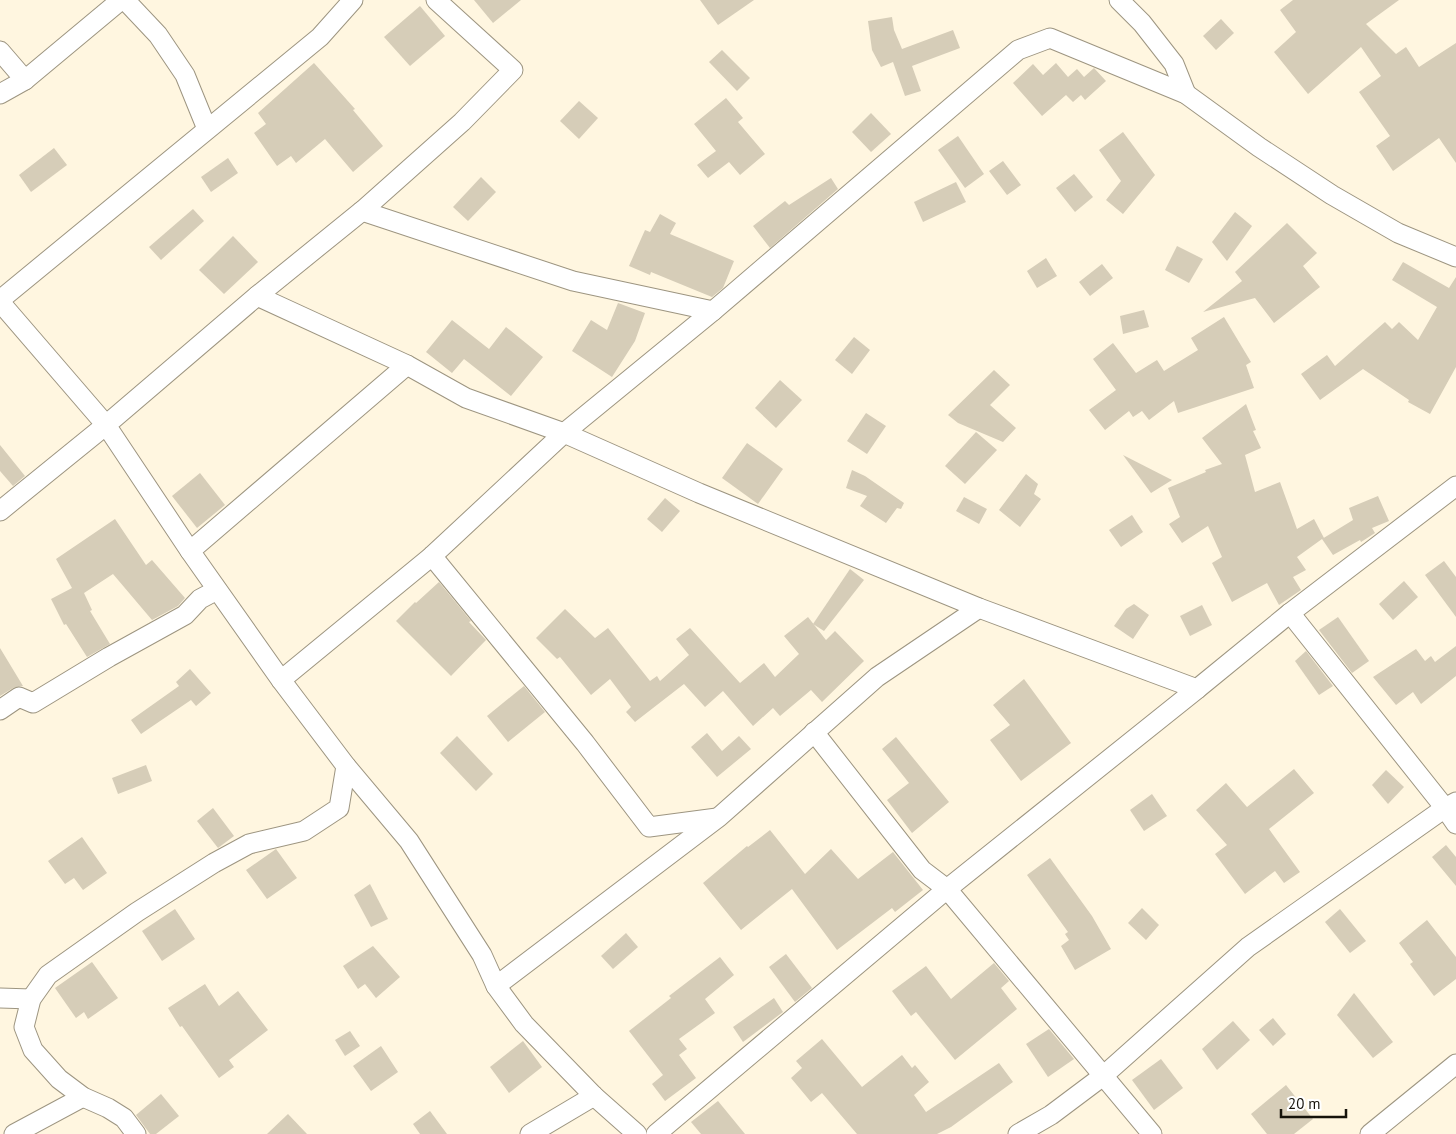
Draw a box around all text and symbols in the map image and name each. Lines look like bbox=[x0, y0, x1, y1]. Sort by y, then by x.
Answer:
scale bar bbox=[1281, 1086, 1346, 1118]
text: 20 m bbox=[1288, 1094, 1321, 1113]

